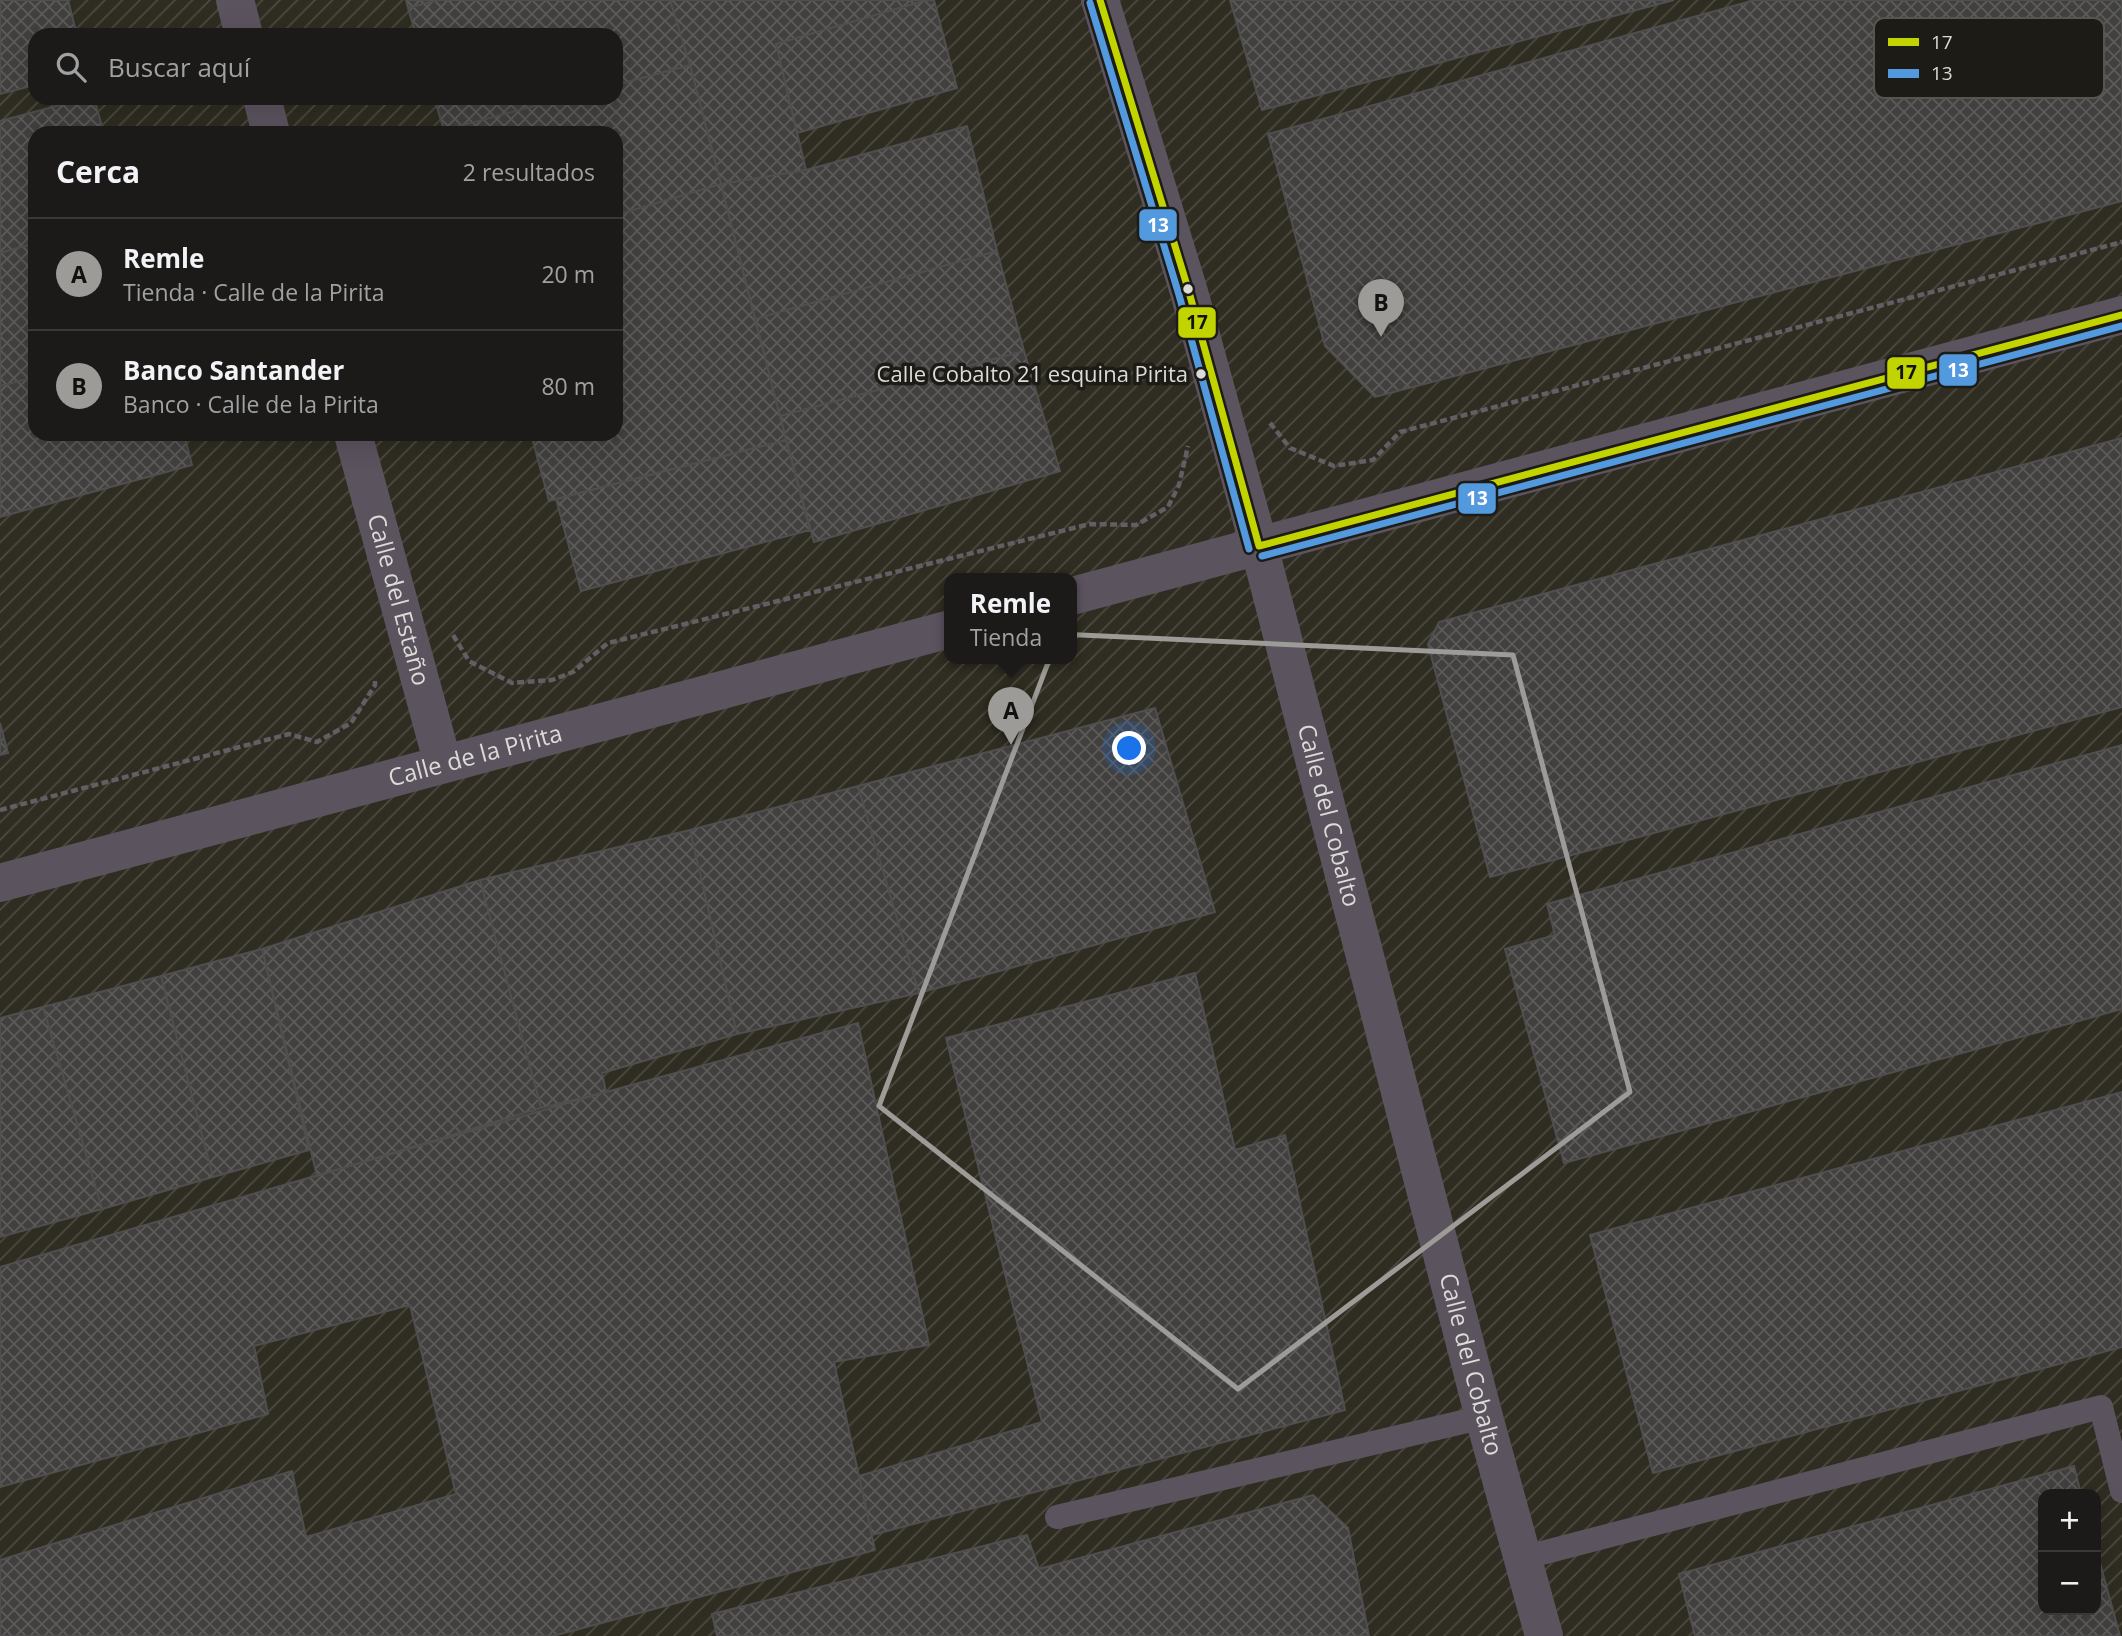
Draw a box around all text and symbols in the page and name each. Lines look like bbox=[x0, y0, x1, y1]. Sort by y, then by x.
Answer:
legend bbox=[1874, 18, 2104, 98]
search box bbox=[28, 28, 623, 105]
text: 17 bbox=[1931, 29, 1953, 55]
icon: search bbox=[52, 48, 90, 86]
text: Buscar aquí bbox=[108, 49, 250, 85]
text: 13 bbox=[1931, 60, 1953, 86]
text: Cerca bbox=[56, 151, 140, 192]
text: 2 resultados bbox=[463, 156, 595, 188]
line badge: 13 bbox=[1138, 208, 1178, 242]
text: 13 bbox=[1147, 212, 1169, 238]
text: Remle bbox=[123, 240, 204, 276]
text: A bbox=[71, 258, 87, 290]
text: 20 m bbox=[541, 258, 595, 290]
text: Tienda · Calle de la Pirita bbox=[123, 276, 384, 308]
pin: B bbox=[1358, 279, 1404, 337]
unlabelled marker bbox=[1181, 282, 1195, 296]
line badge: 17 bbox=[1177, 306, 1217, 339]
text: 17 bbox=[1186, 309, 1208, 335]
text: Banco Santander bbox=[123, 352, 344, 388]
line badge: 13 bbox=[1938, 353, 1978, 387]
line badge: 17 bbox=[1886, 356, 1926, 390]
text: 13 bbox=[1947, 357, 1969, 383]
place label: Calle Cobalto 21 esquina Pirita bbox=[877, 358, 1188, 388]
text: 17 bbox=[1895, 359, 1917, 385]
marker: Calle Cobalto 21 esquina Pirita bbox=[1194, 367, 1208, 381]
text: B bbox=[71, 370, 87, 402]
text: 80 m bbox=[541, 370, 595, 402]
text: Banco · Calle de la Pirita bbox=[123, 388, 379, 420]
line badge: 13 bbox=[1457, 482, 1497, 515]
text: 13 bbox=[1466, 485, 1488, 511]
street label: Calle del Estaño bbox=[361, 510, 439, 689]
popup bbox=[944, 573, 1077, 664]
text: Remle bbox=[970, 585, 1051, 621]
text: Tienda bbox=[970, 621, 1042, 653]
pin: A bbox=[988, 687, 1034, 745]
street label: Calle de la Pirita bbox=[384, 715, 565, 793]
street label: Calle del Cobalto bbox=[1291, 720, 1369, 910]
your location bbox=[1112, 731, 1146, 765]
street label: Calle del Cobalto bbox=[1432, 1269, 1512, 1459]
map controls bbox=[2038, 1489, 2101, 1615]
button: + bbox=[2038, 1489, 2101, 1552]
button: − bbox=[2038, 1552, 2101, 1615]

